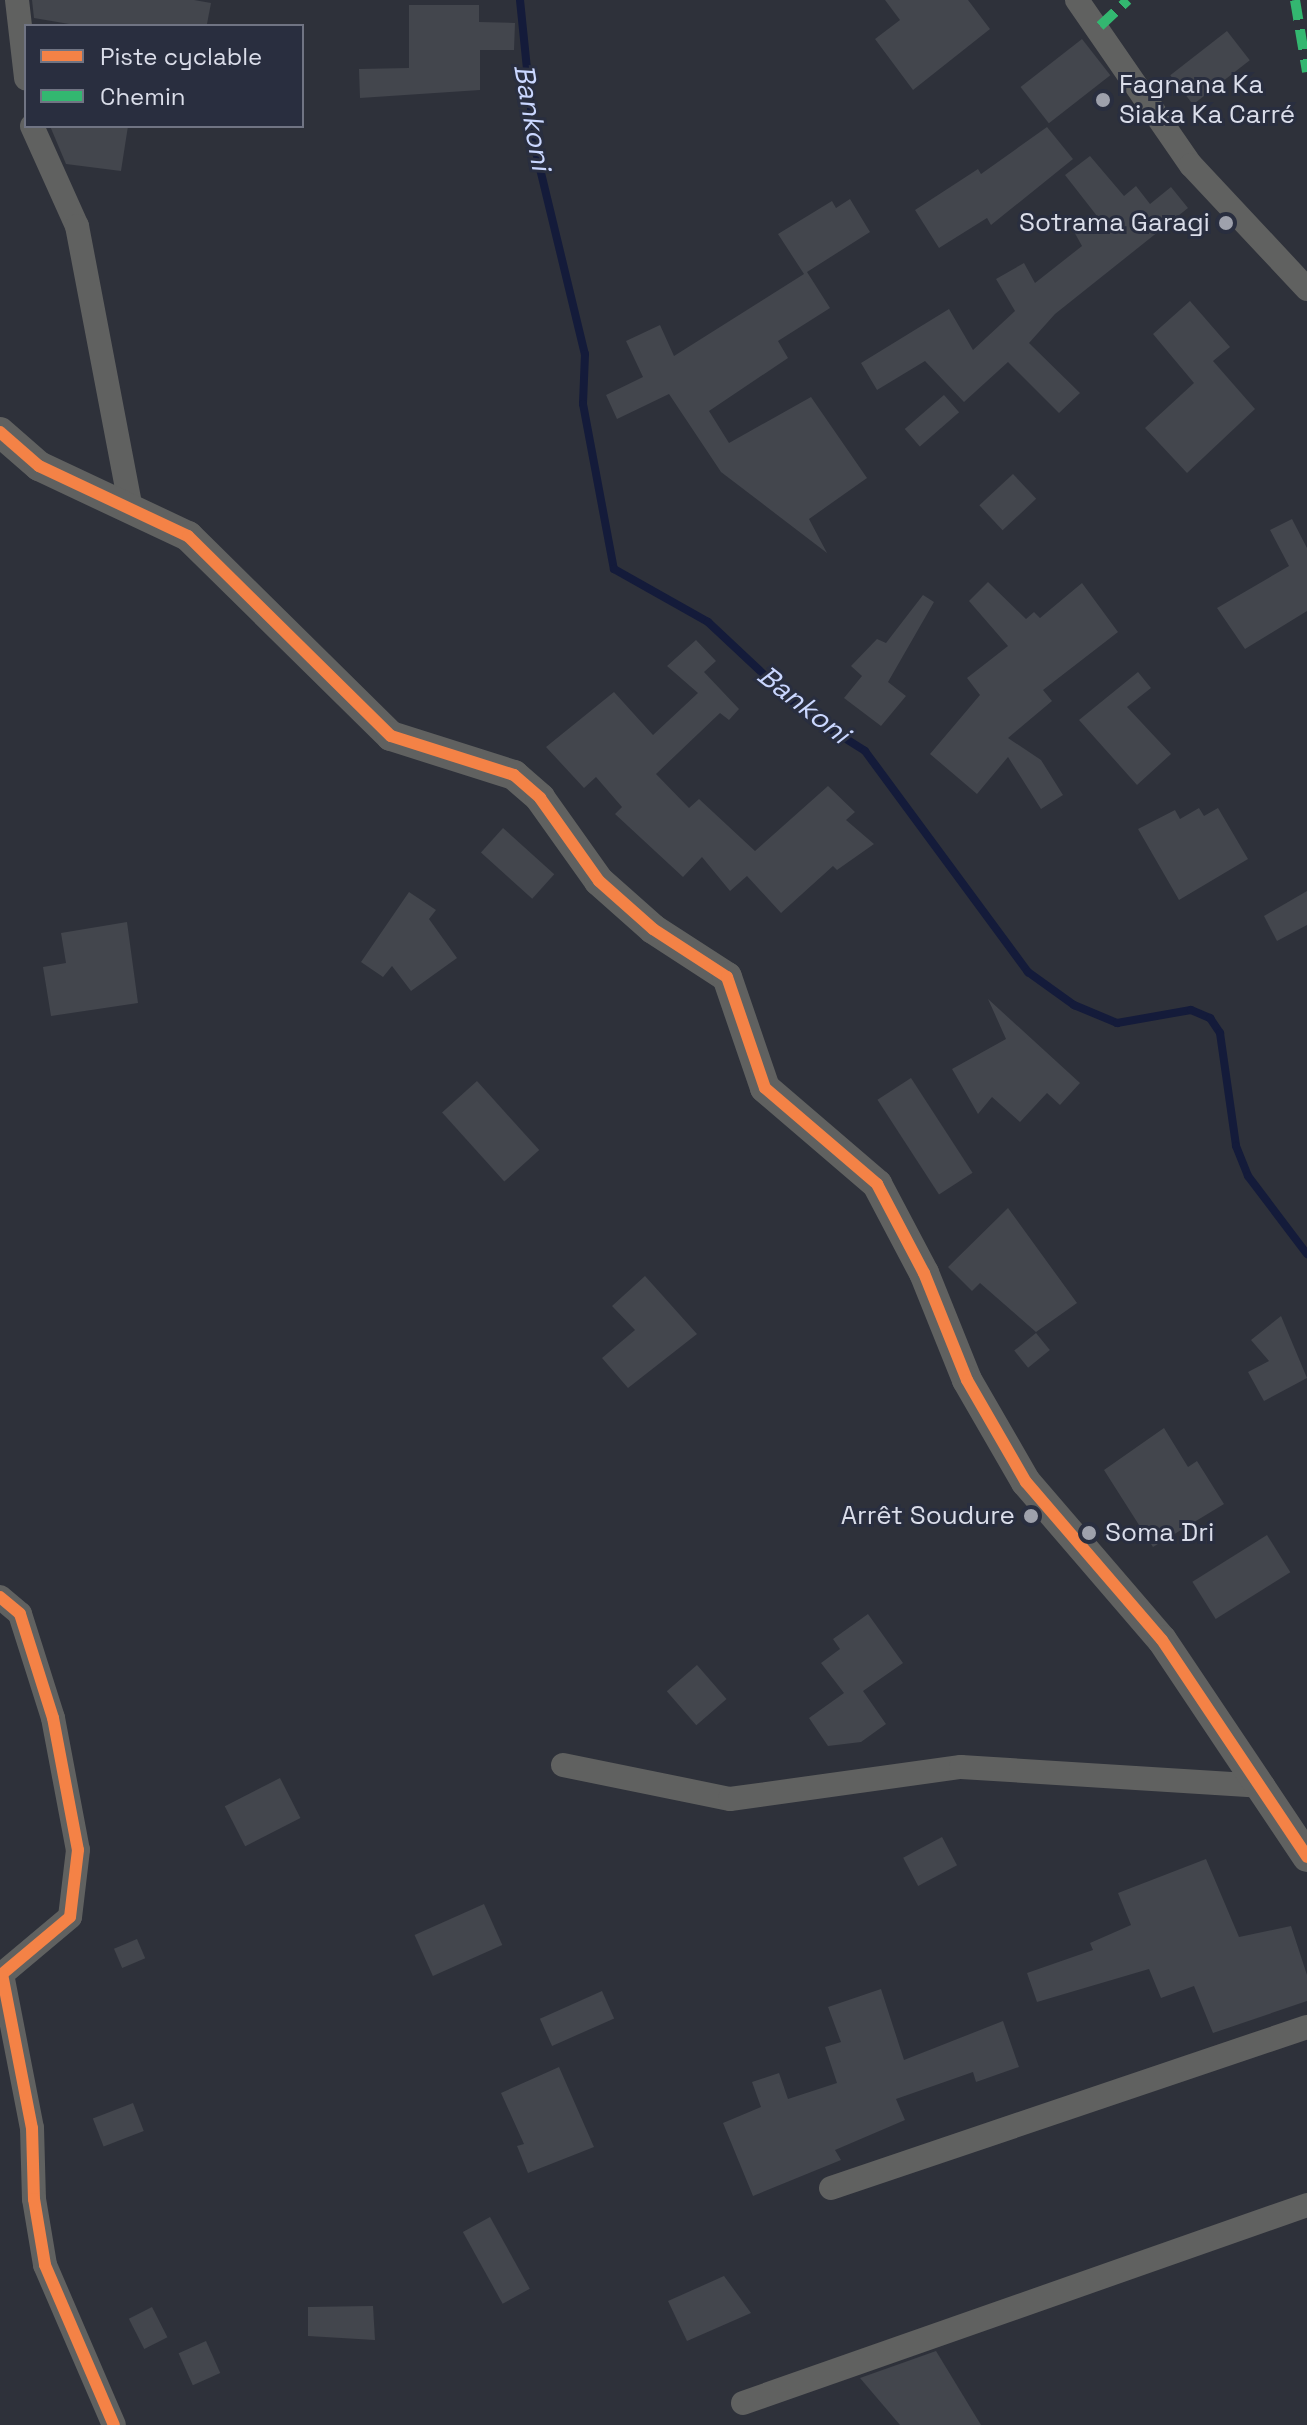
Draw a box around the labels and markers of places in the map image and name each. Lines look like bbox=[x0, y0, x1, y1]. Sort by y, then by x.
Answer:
place label: Fagnana Ka Siaka Ka Carré bbox=[1119, 69, 1295, 130]
marker: Fagnana Ka Siaka Ka Carré bbox=[1094, 91, 1112, 109]
place label: Sotrama Garagi bbox=[1019, 207, 1210, 239]
marker: Sotrama Garagi bbox=[1217, 214, 1235, 232]
place label: Arrêt Soudure bbox=[841, 1500, 1015, 1532]
marker: Arrêt Soudure bbox=[1022, 1507, 1040, 1525]
place label: Soma Dri bbox=[1105, 1517, 1214, 1549]
marker: Soma Dri bbox=[1080, 1524, 1098, 1542]

